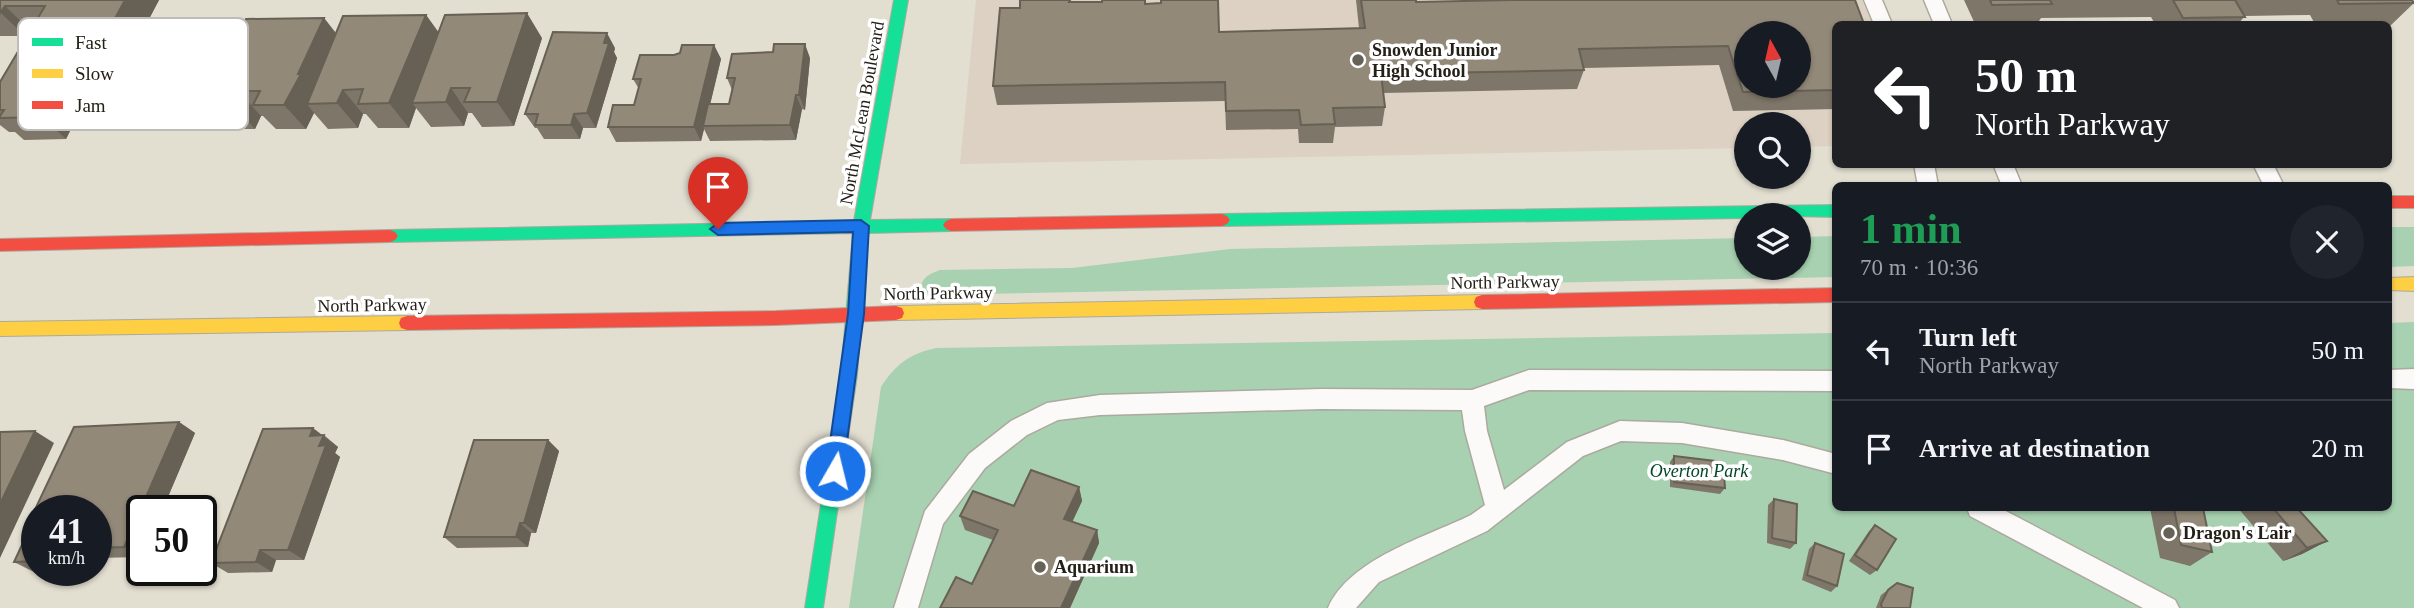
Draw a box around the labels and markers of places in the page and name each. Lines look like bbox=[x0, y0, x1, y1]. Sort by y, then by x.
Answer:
place label: Snowden Junior High School bbox=[1372, 40, 1498, 81]
marker: Snowden Junior High School bbox=[1350, 52, 1366, 68]
pin bbox=[688, 157, 748, 229]
place label: Dragon's Lair bbox=[2183, 523, 2292, 543]
marker: Dragon's Lair bbox=[2161, 525, 2177, 541]
place label: Aquarium bbox=[1054, 557, 1134, 577]
marker: Aquarium bbox=[1032, 559, 1048, 575]

